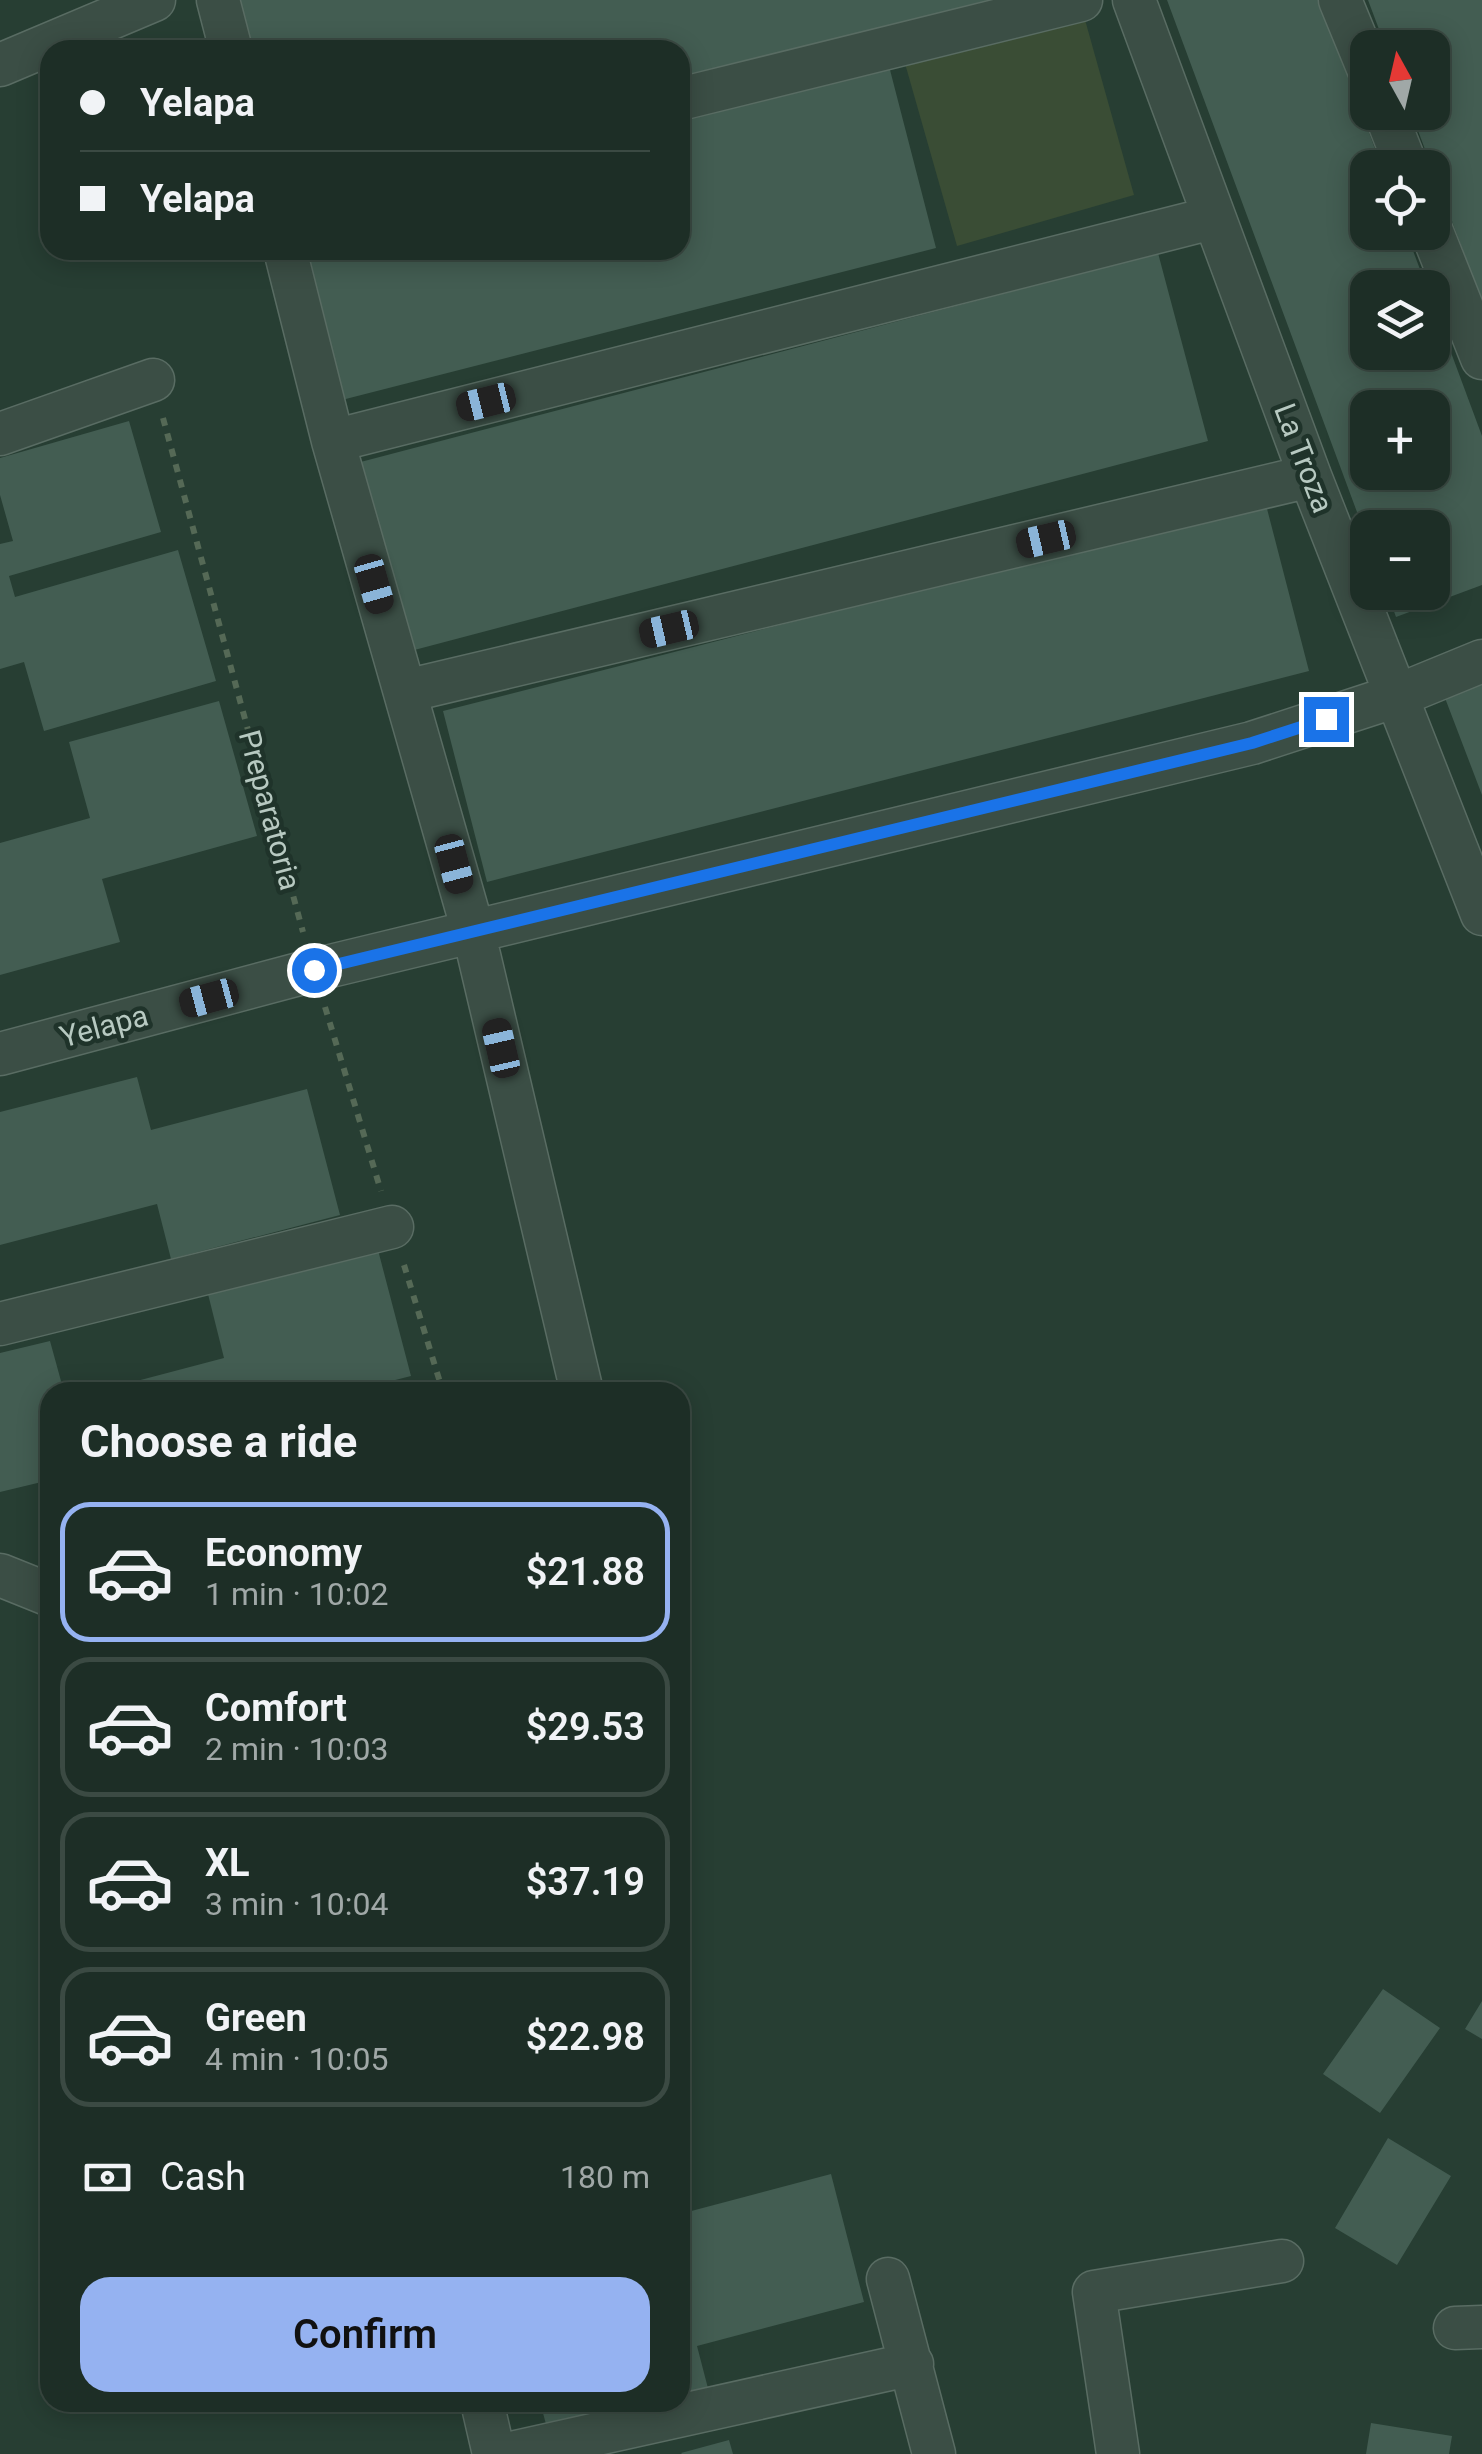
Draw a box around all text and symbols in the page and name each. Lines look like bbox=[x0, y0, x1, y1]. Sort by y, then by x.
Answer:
north arrow bbox=[1350, 30, 1450, 130]
map controls bbox=[1350, 30, 1450, 610]
text: Yelapa bbox=[140, 81, 255, 125]
button: locate bbox=[1350, 150, 1450, 250]
text: Yelapa bbox=[140, 177, 255, 221]
button: layers bbox=[1350, 270, 1450, 370]
car bbox=[453, 380, 519, 424]
button: + bbox=[1350, 390, 1450, 490]
street label: La Troza bbox=[1267, 398, 1341, 518]
button: − bbox=[1350, 510, 1450, 610]
car bbox=[1013, 518, 1079, 560]
car bbox=[351, 551, 397, 617]
car bbox=[636, 608, 702, 650]
route end bbox=[1304, 697, 1349, 742]
street label: Preparatoria bbox=[232, 726, 308, 894]
car bbox=[432, 831, 476, 897]
route start bbox=[292, 948, 337, 993]
car bbox=[176, 976, 242, 1020]
street label: Yelapa bbox=[56, 997, 152, 1055]
car bbox=[480, 1015, 522, 1081]
text: Choose a ride bbox=[80, 1415, 357, 1468]
icon: car bbox=[85, 1527, 175, 1617]
text: Economy bbox=[205, 1531, 362, 1575]
text: $21.88 bbox=[526, 1550, 645, 1594]
text: 1 min · 10:02 bbox=[205, 1575, 388, 1613]
icon: car bbox=[85, 1682, 175, 1772]
text: Comfort bbox=[205, 1686, 347, 1730]
text: $29.53 bbox=[526, 1705, 645, 1749]
text: 2 min · 10:03 bbox=[205, 1730, 388, 1768]
icon: car bbox=[85, 1837, 175, 1927]
text: XL bbox=[205, 1841, 250, 1885]
text: $37.19 bbox=[526, 1860, 645, 1904]
text: 3 min · 10:04 bbox=[205, 1885, 388, 1923]
icon: car bbox=[85, 1992, 175, 2082]
text: Green bbox=[205, 1996, 307, 2040]
text: $22.98 bbox=[526, 2015, 645, 2059]
text: 4 min · 10:05 bbox=[205, 2040, 388, 2078]
icon: cash bbox=[80, 2150, 135, 2205]
text: Cash bbox=[160, 2155, 246, 2199]
text: 180 m bbox=[560, 2158, 650, 2196]
button: Confirm bbox=[80, 2277, 650, 2392]

